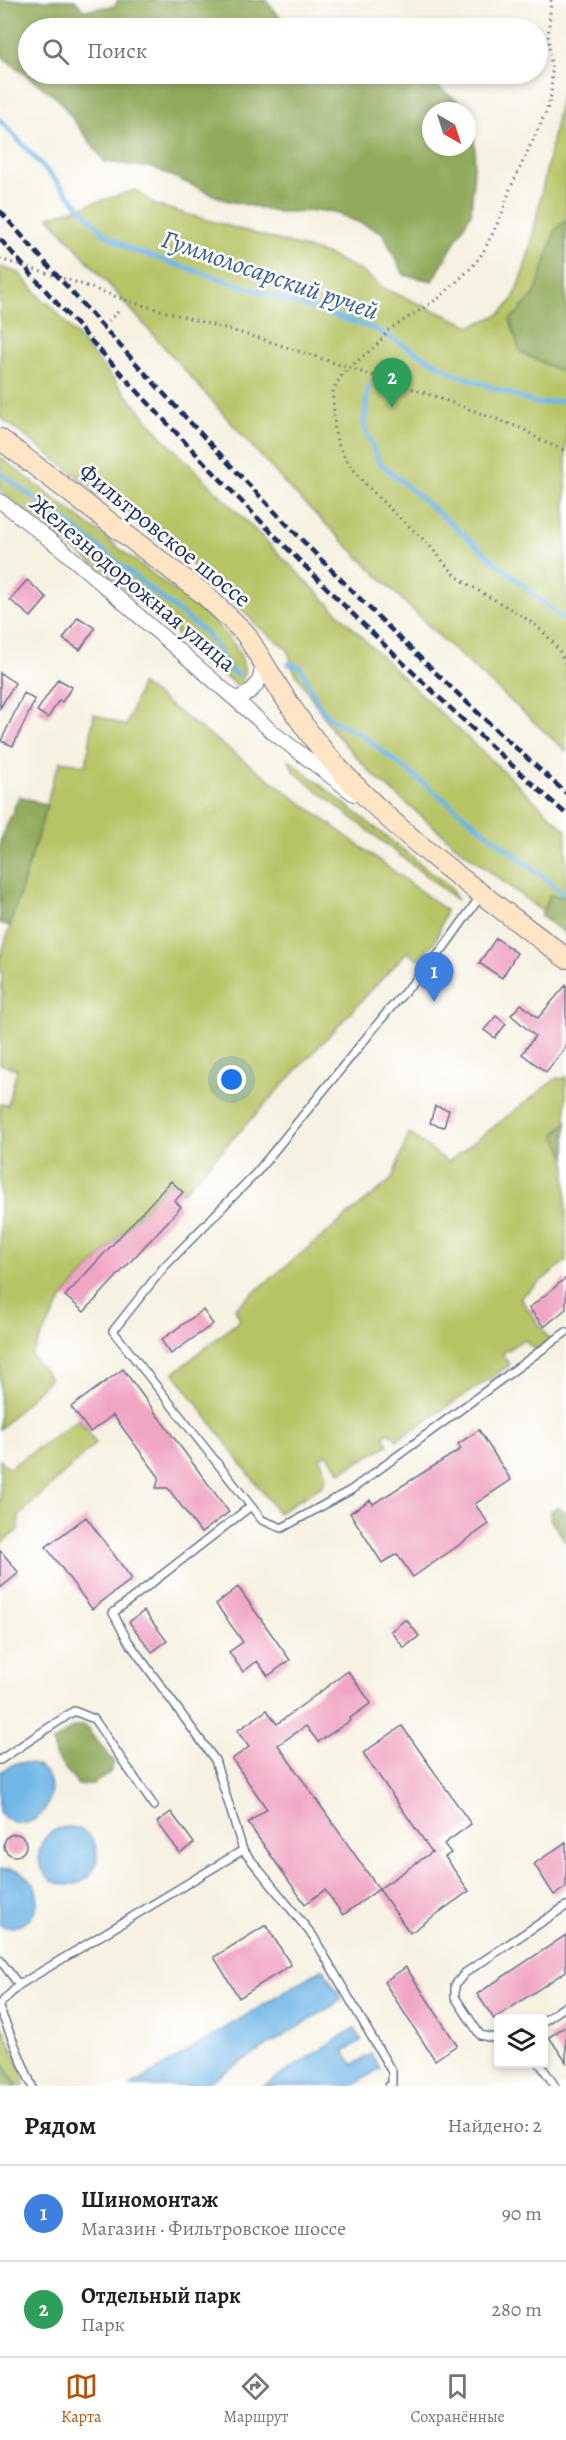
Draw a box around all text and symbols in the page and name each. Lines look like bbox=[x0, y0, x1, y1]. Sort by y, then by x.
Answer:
search box bbox=[18, 18, 548, 84]
icon: search bbox=[39, 35, 72, 68]
text: Поиск bbox=[87, 36, 147, 66]
north arrow bbox=[422, 102, 476, 156]
water label: Гуммолосарский ручей bbox=[157, 221, 383, 329]
pin: 2 bbox=[372, 358, 412, 408]
street label: Фильтровское шоссе bbox=[72, 455, 258, 615]
street label: Железнодорожная улица bbox=[23, 487, 243, 679]
pin: 1 bbox=[414, 952, 454, 1002]
your location bbox=[217, 1065, 246, 1094]
map controls bbox=[494, 2014, 548, 2068]
button: layers bbox=[494, 2014, 548, 2068]
text: Рядом bbox=[24, 2108, 96, 2143]
text: Найдено: 2 bbox=[447, 2112, 542, 2139]
text: Шиномонтаж bbox=[81, 2185, 218, 2215]
text: 1 bbox=[40, 2200, 47, 2227]
text: 90 m bbox=[502, 2200, 542, 2227]
text: Магазин · Фильтровское шоссе bbox=[81, 2215, 346, 2242]
text: Отдельный парк bbox=[81, 2281, 241, 2311]
text: 2 bbox=[39, 2296, 48, 2323]
text: 280 m bbox=[492, 2296, 542, 2323]
text: Парк bbox=[81, 2311, 125, 2338]
tab: Карта bbox=[61, 2370, 101, 2428]
tab: Маршрут bbox=[224, 2370, 288, 2428]
tab: Сохранённые bbox=[411, 2370, 505, 2428]

